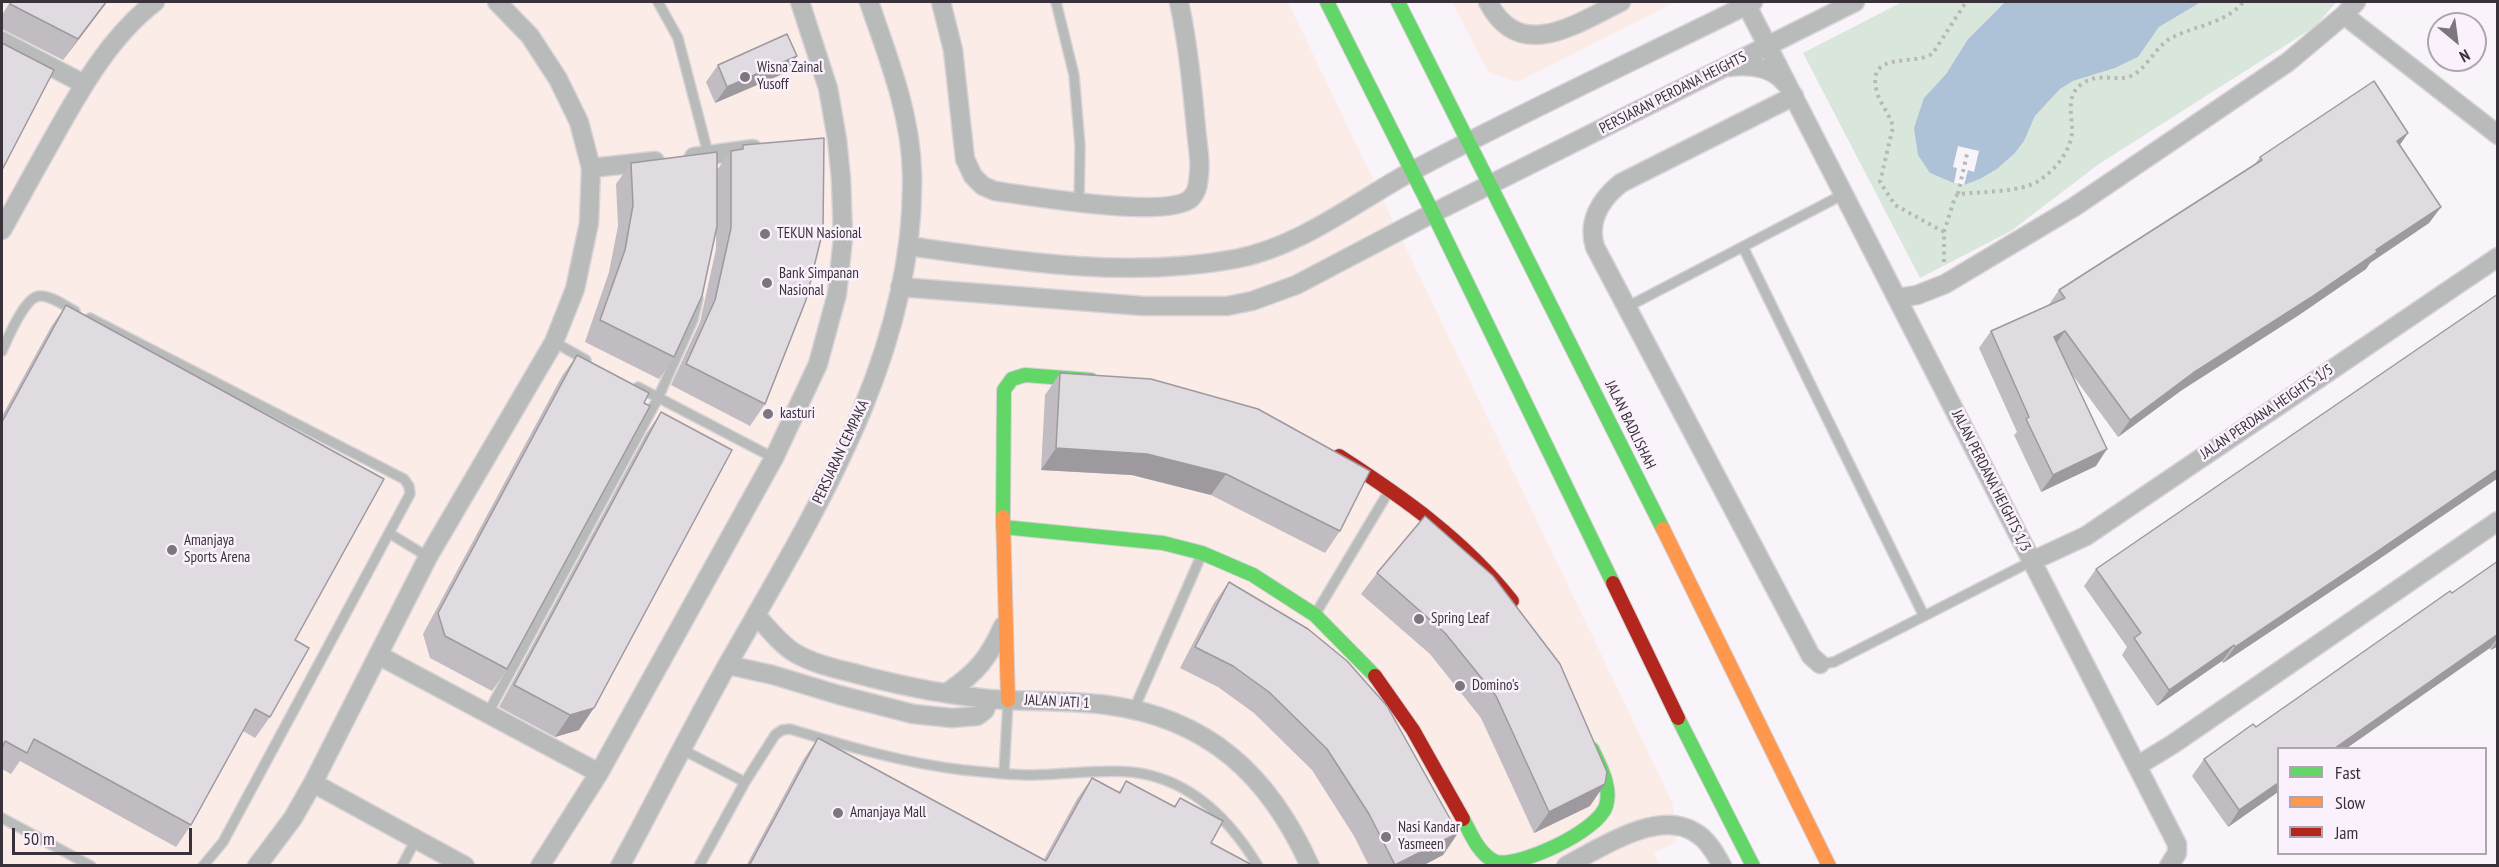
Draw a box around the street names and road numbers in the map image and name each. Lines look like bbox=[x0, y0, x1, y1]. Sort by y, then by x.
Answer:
street label: PERSIARAN PERDANA HEIGHTS bbox=[1597, 48, 1749, 138]
street label: JALAN PERDANA HEIGHTS 1/5 bbox=[2197, 361, 2337, 463]
street label: JALAN BADLISHAH bbox=[1601, 378, 1659, 472]
street label: PERSIARAN CEMPAKA bbox=[809, 397, 873, 507]
street label: JALAN PERDANA HEIGHTS 1/3 bbox=[1947, 407, 2035, 555]
street label: JALAN JATI 1 bbox=[1024, 691, 1090, 713]

